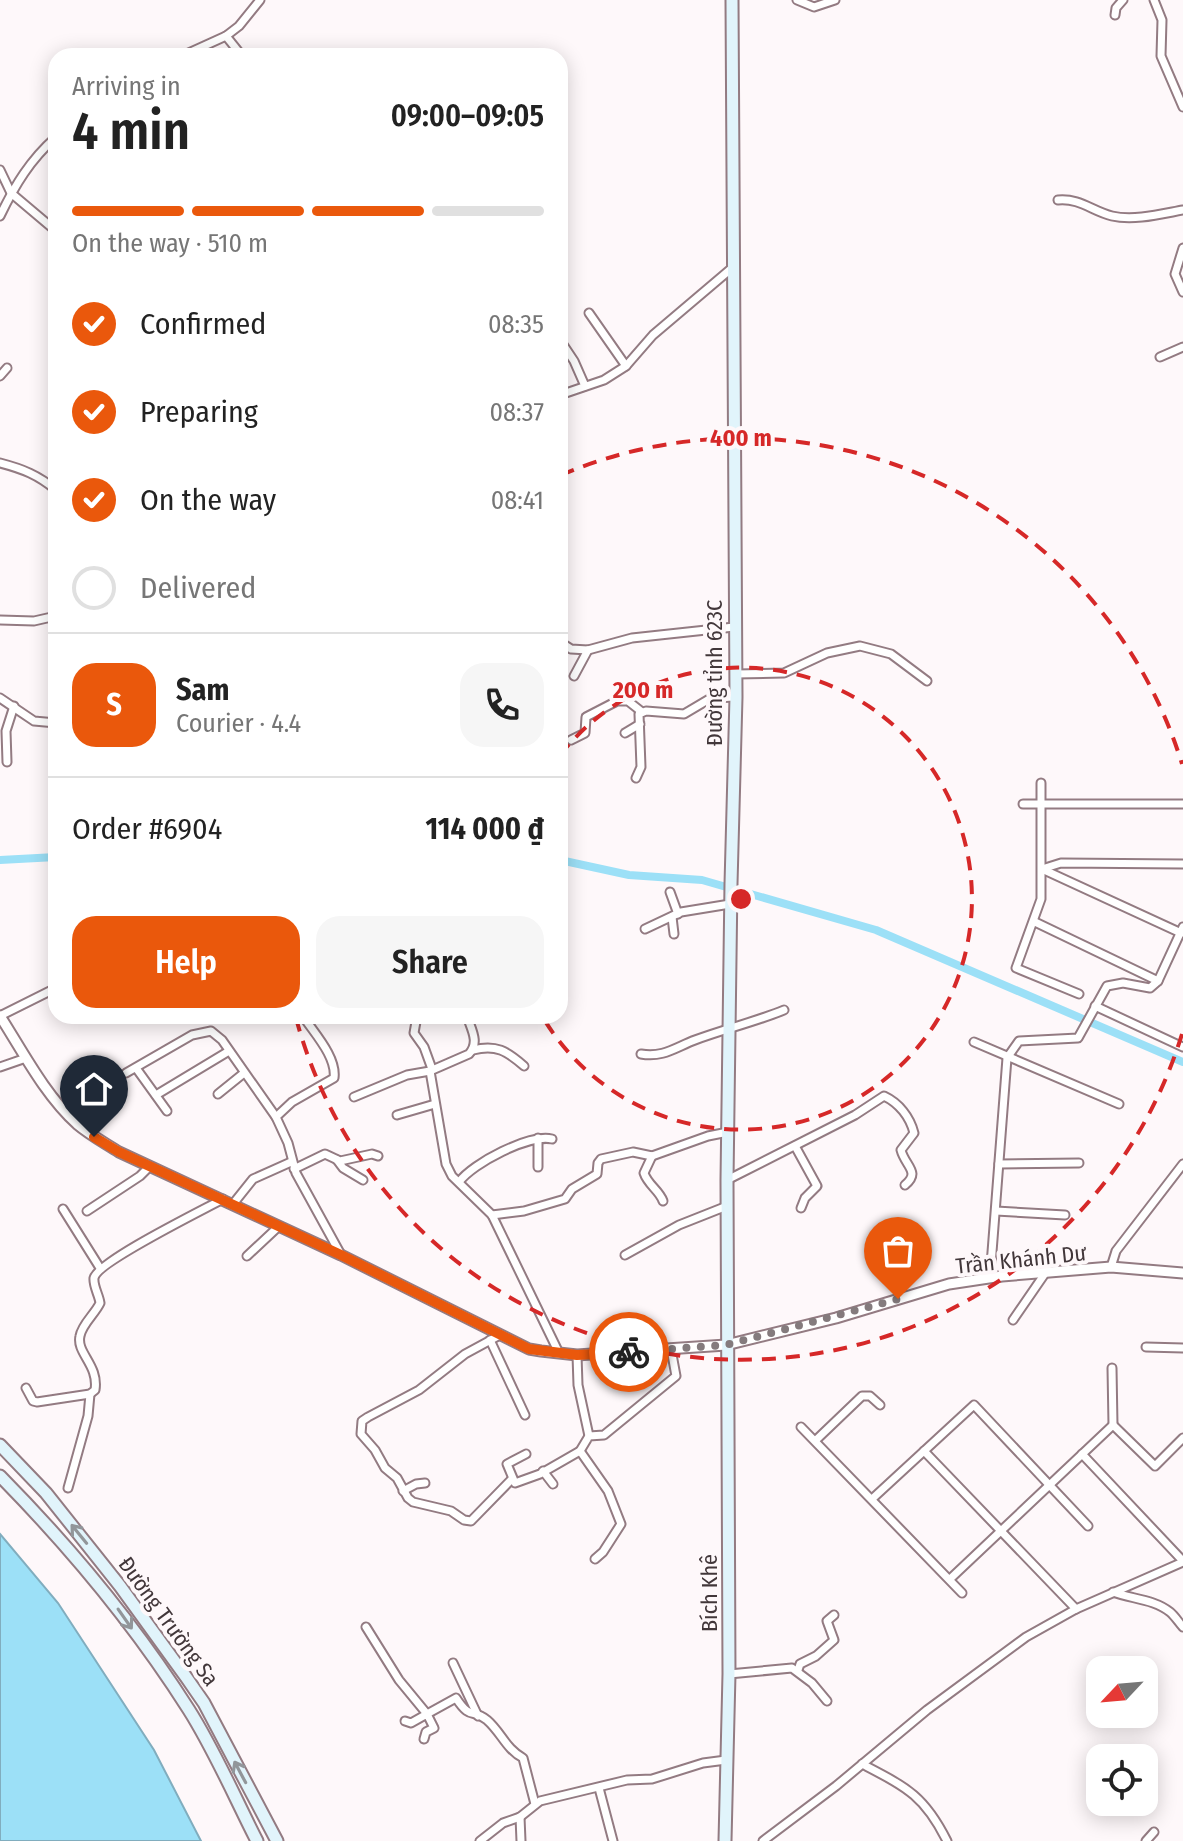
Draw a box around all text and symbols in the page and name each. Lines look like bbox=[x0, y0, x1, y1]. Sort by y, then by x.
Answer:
text: Arriving in bbox=[72, 71, 181, 102]
text: 09:00–09:05 bbox=[391, 98, 544, 134]
text: 4 min bbox=[72, 100, 190, 163]
text: On the way · 510 m bbox=[72, 228, 268, 259]
icon: check bbox=[72, 302, 116, 346]
text: Confirmed bbox=[140, 306, 266, 342]
text: 08:35 bbox=[488, 309, 544, 340]
icon: check bbox=[72, 390, 116, 434]
text: Preparing bbox=[140, 394, 258, 430]
text: 08:37 bbox=[490, 397, 544, 428]
text: 400 m bbox=[710, 424, 772, 452]
icon: check bbox=[72, 478, 116, 522]
text: On the way bbox=[140, 482, 276, 518]
text: 08:41 bbox=[491, 485, 544, 516]
text: Delivered bbox=[140, 570, 256, 606]
street label: Đường tỉnh 623C bbox=[701, 600, 728, 746]
button: phone bbox=[460, 663, 544, 747]
text: Sam bbox=[176, 672, 229, 708]
text: 200 m bbox=[612, 676, 673, 704]
text: S bbox=[106, 687, 122, 723]
text: Courier · 4.4 bbox=[176, 708, 301, 739]
text: Order #6904 bbox=[72, 811, 222, 847]
text: 114 000 ₫ bbox=[426, 811, 544, 847]
centre of rings bbox=[727, 885, 755, 913]
button: Help bbox=[72, 916, 300, 1008]
button: Share bbox=[316, 916, 544, 1008]
pin bbox=[60, 1055, 128, 1137]
icon: home bbox=[72, 1067, 116, 1111]
pin bbox=[864, 1217, 932, 1299]
icon: bag bbox=[876, 1229, 920, 1273]
street label: Trần Khánh Dư bbox=[954, 1239, 1089, 1280]
courier bbox=[589, 1312, 669, 1392]
icon: bike bbox=[607, 1330, 651, 1374]
one-way arrow bbox=[70, 1524, 88, 1545]
street label: Đường Trường Sa bbox=[113, 1551, 225, 1691]
street label: Bích Khê bbox=[696, 1554, 723, 1632]
one-way arrow bbox=[117, 1607, 133, 1629]
north arrow bbox=[1086, 1656, 1158, 1728]
map controls bbox=[1086, 1656, 1158, 1816]
button: locate bbox=[1086, 1744, 1158, 1816]
one-way arrow bbox=[232, 1761, 248, 1785]

